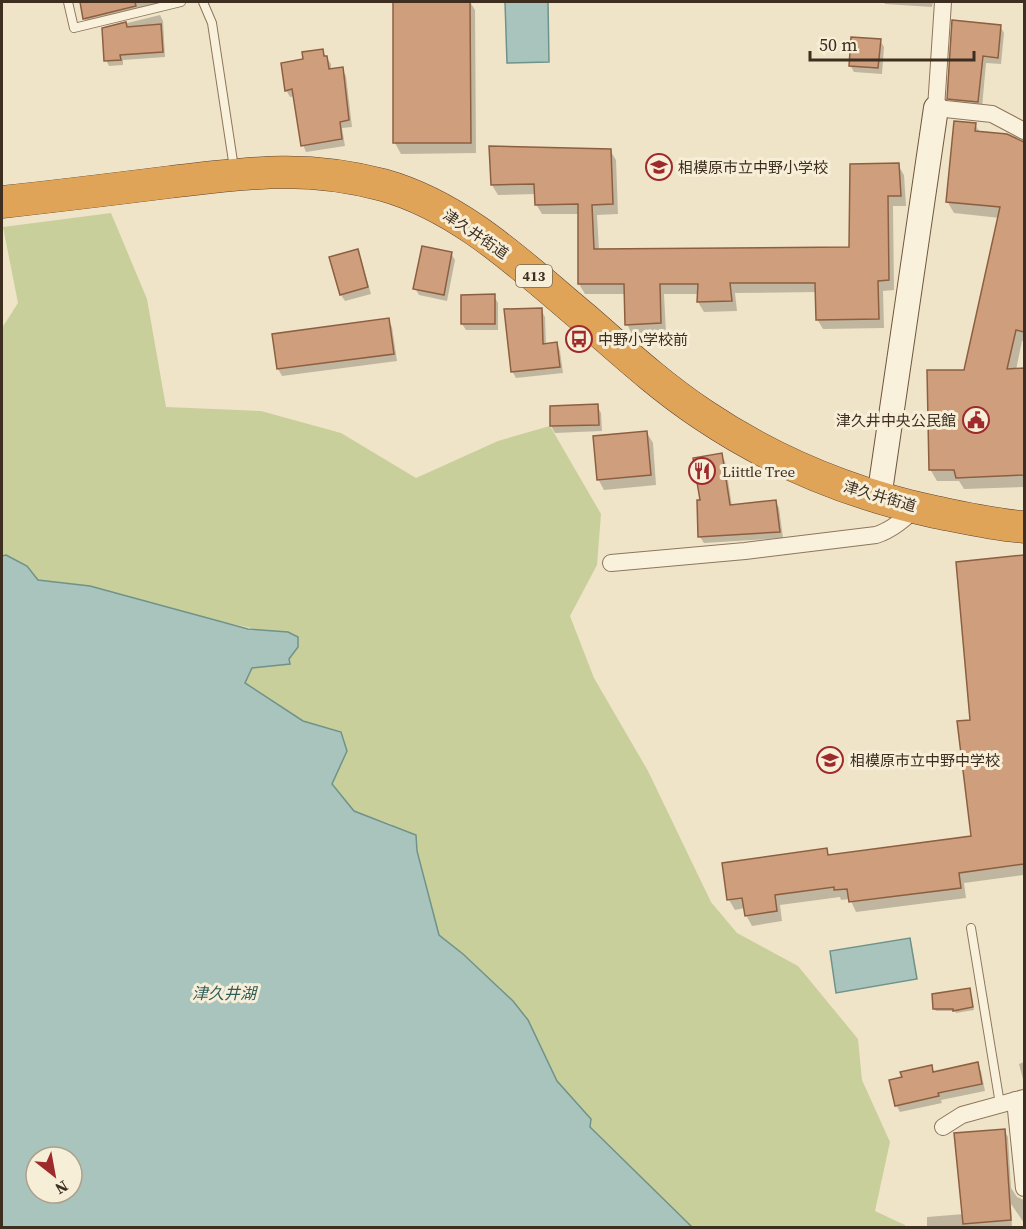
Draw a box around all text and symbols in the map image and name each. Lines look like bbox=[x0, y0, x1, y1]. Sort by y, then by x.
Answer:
scale bar bbox=[810, 24, 974, 62]
text: 50 m bbox=[819, 32, 857, 57]
school or university icon: 相模原市立中野小学校 bbox=[644, 152, 674, 182]
place label: 相模原市立中野小学校 bbox=[678, 157, 828, 178]
street label: 津久井街道 bbox=[439, 204, 513, 264]
road number: 413 bbox=[516, 265, 552, 287]
bus stop icon: 中野小学校前 bbox=[564, 324, 594, 354]
place label: 中野小学校前 bbox=[598, 329, 688, 350]
public building icon: 津久井中央公民館 bbox=[961, 405, 991, 435]
place label: 津久井中央公民館 bbox=[836, 410, 956, 431]
restaurant icon: Liittle Tree bbox=[687, 456, 717, 486]
place label: Liittle Tree bbox=[722, 461, 796, 482]
street label: 津久井街道 bbox=[841, 476, 919, 516]
school or university icon: 相模原市立中野中学校 bbox=[815, 745, 845, 775]
place label: 相模原市立中野中学校 bbox=[850, 750, 1000, 771]
water label: 津久井湖 bbox=[192, 982, 259, 1004]
north arrow bbox=[24, 1145, 84, 1205]
text: N bbox=[51, 1175, 72, 1200]

